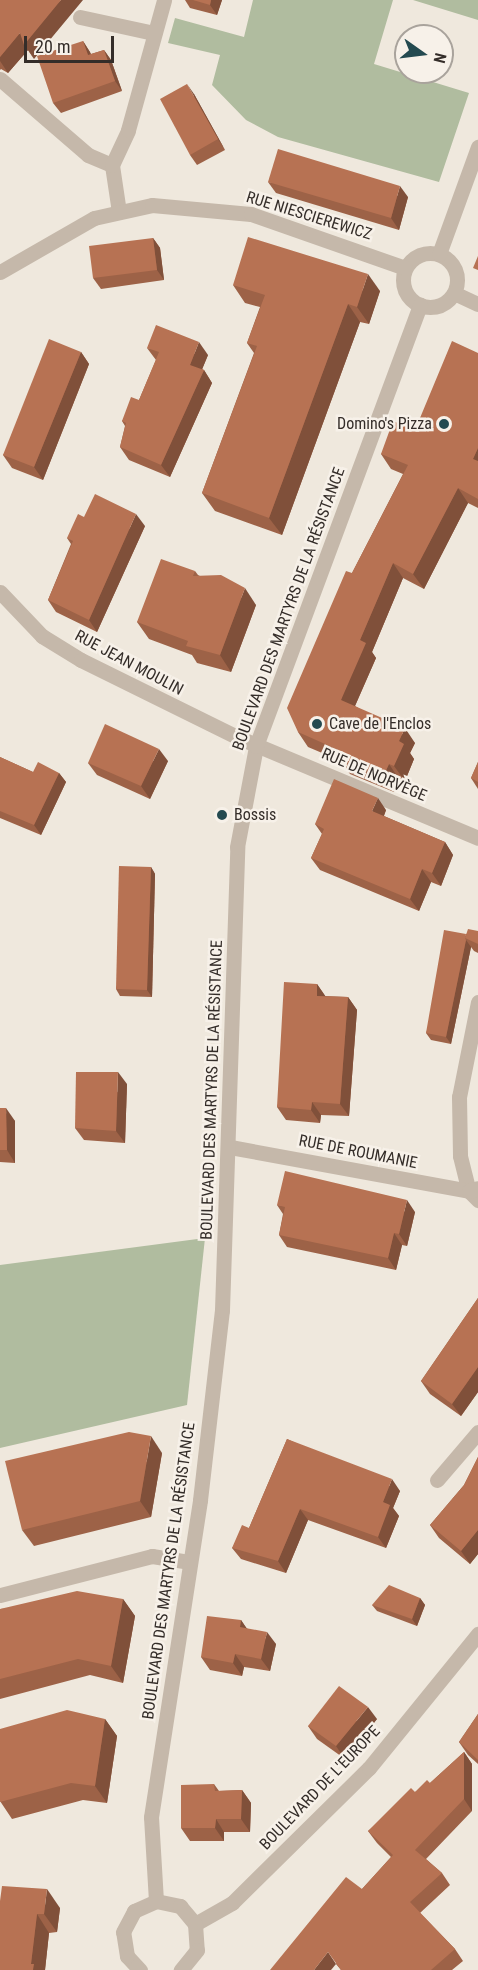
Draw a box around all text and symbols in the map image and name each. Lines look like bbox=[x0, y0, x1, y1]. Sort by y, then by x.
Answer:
scale bar bbox=[27, 24, 117, 62]
north arrow bbox=[394, 24, 454, 84]
text: 20 m bbox=[35, 36, 70, 57]
text: N bbox=[430, 51, 450, 65]
street label: RUE NIESCIEREWICZ bbox=[244, 188, 374, 244]
place label: Domino's Pizza bbox=[337, 414, 432, 434]
marker: Domino's Pizza bbox=[437, 417, 451, 431]
street label: BOULEVARD DES MARTYRS DE LA RÉSISTANCE bbox=[229, 465, 349, 753]
street label: RUE JEAN MOULIN bbox=[72, 626, 186, 700]
place label: Cave de l'Enclos bbox=[329, 714, 431, 734]
marker: Cave de l'Enclos bbox=[310, 717, 324, 731]
street label: RUE DE NORVÈGE bbox=[319, 744, 429, 806]
place label: Bossis bbox=[234, 805, 276, 825]
marker: Bossis bbox=[215, 808, 229, 822]
street label: BOULEVARD DES MARTYRS DE LA RÉSISTANCE bbox=[197, 940, 227, 1240]
street label: RUE DE ROUMANIE bbox=[297, 1131, 419, 1173]
street label: BOULEVARD DES MARTYRS DE LA RÉSISTANCE bbox=[139, 1421, 199, 1721]
street label: BOULEVARD DE L'EUROPE bbox=[256, 1722, 384, 1854]

